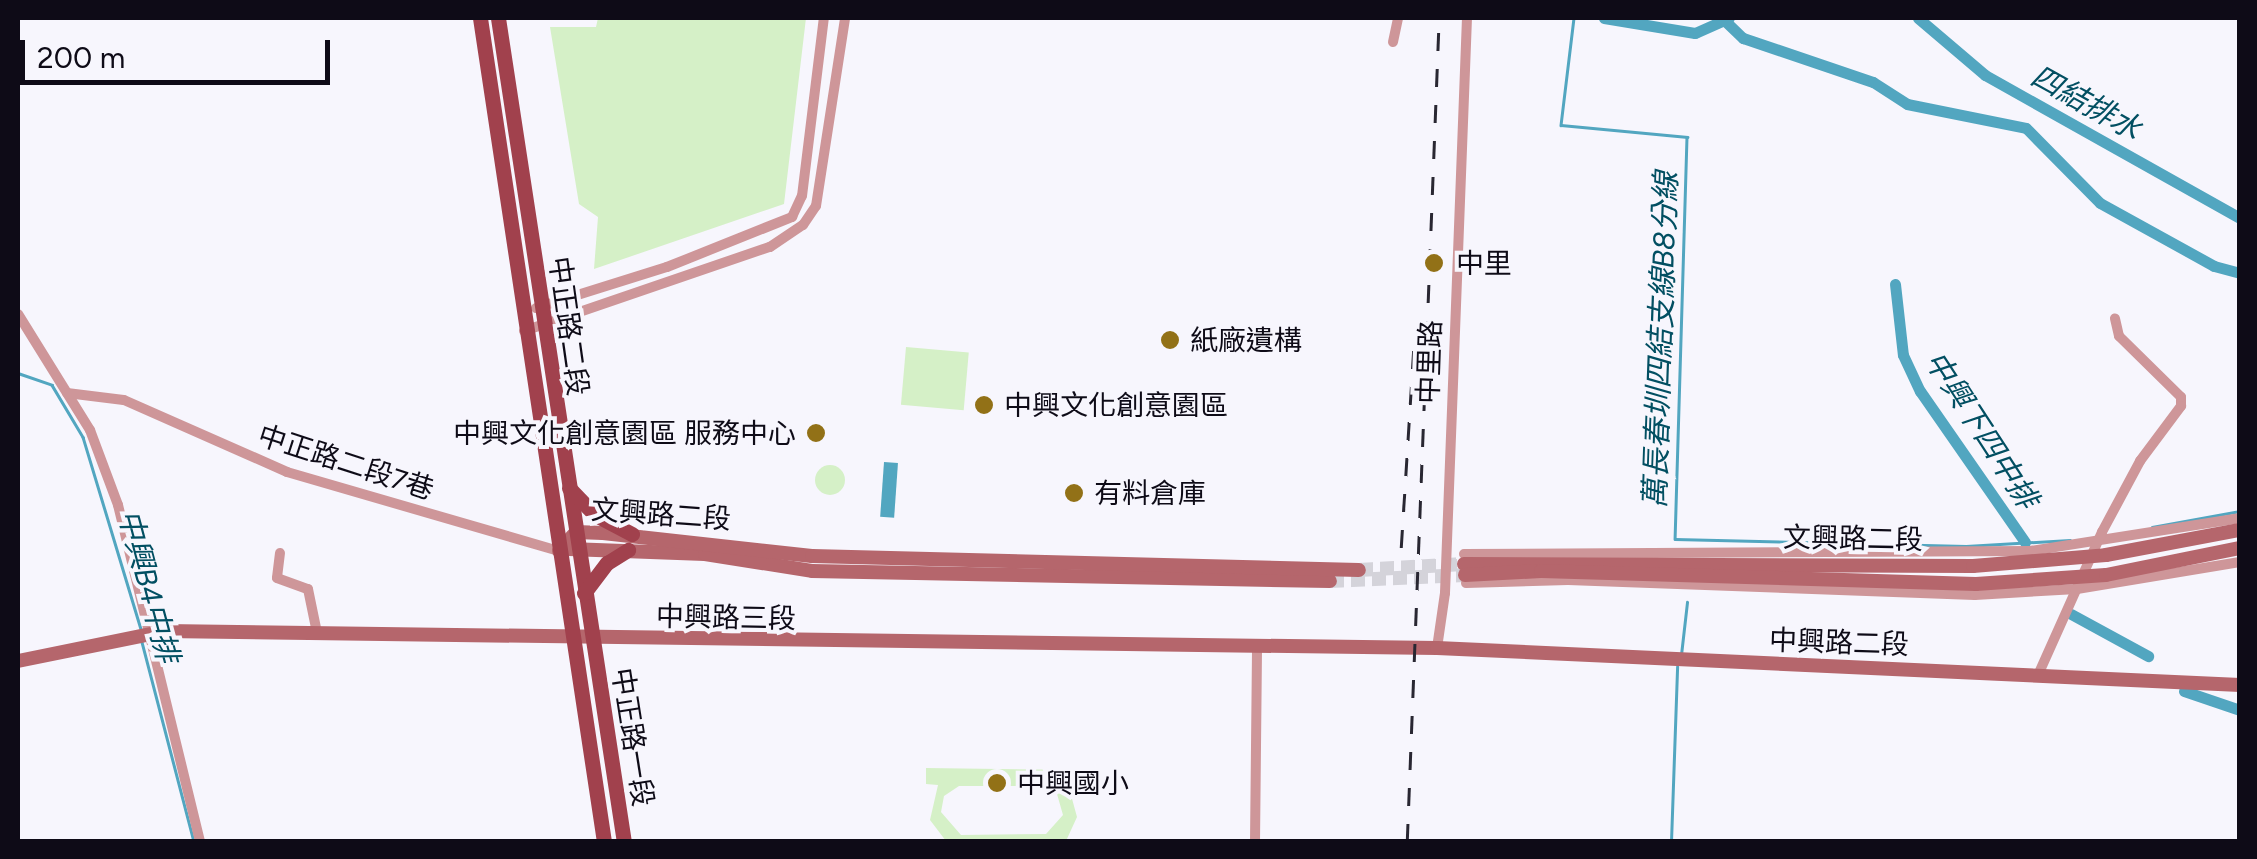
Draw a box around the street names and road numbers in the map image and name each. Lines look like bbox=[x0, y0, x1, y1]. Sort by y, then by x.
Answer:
street label: 中正路二段 bbox=[543, 254, 595, 398]
street label: 中里路 bbox=[1411, 319, 1447, 405]
street label: 中正路二段7巷 bbox=[254, 418, 438, 506]
street label: 文興路二段 bbox=[590, 492, 732, 536]
street label: 文興路二段 bbox=[1783, 520, 1923, 556]
street label: 中興路三段 bbox=[656, 599, 796, 635]
street label: 中興路二段 bbox=[1768, 623, 1910, 661]
street label: 中正路一段 bbox=[605, 665, 661, 809]

